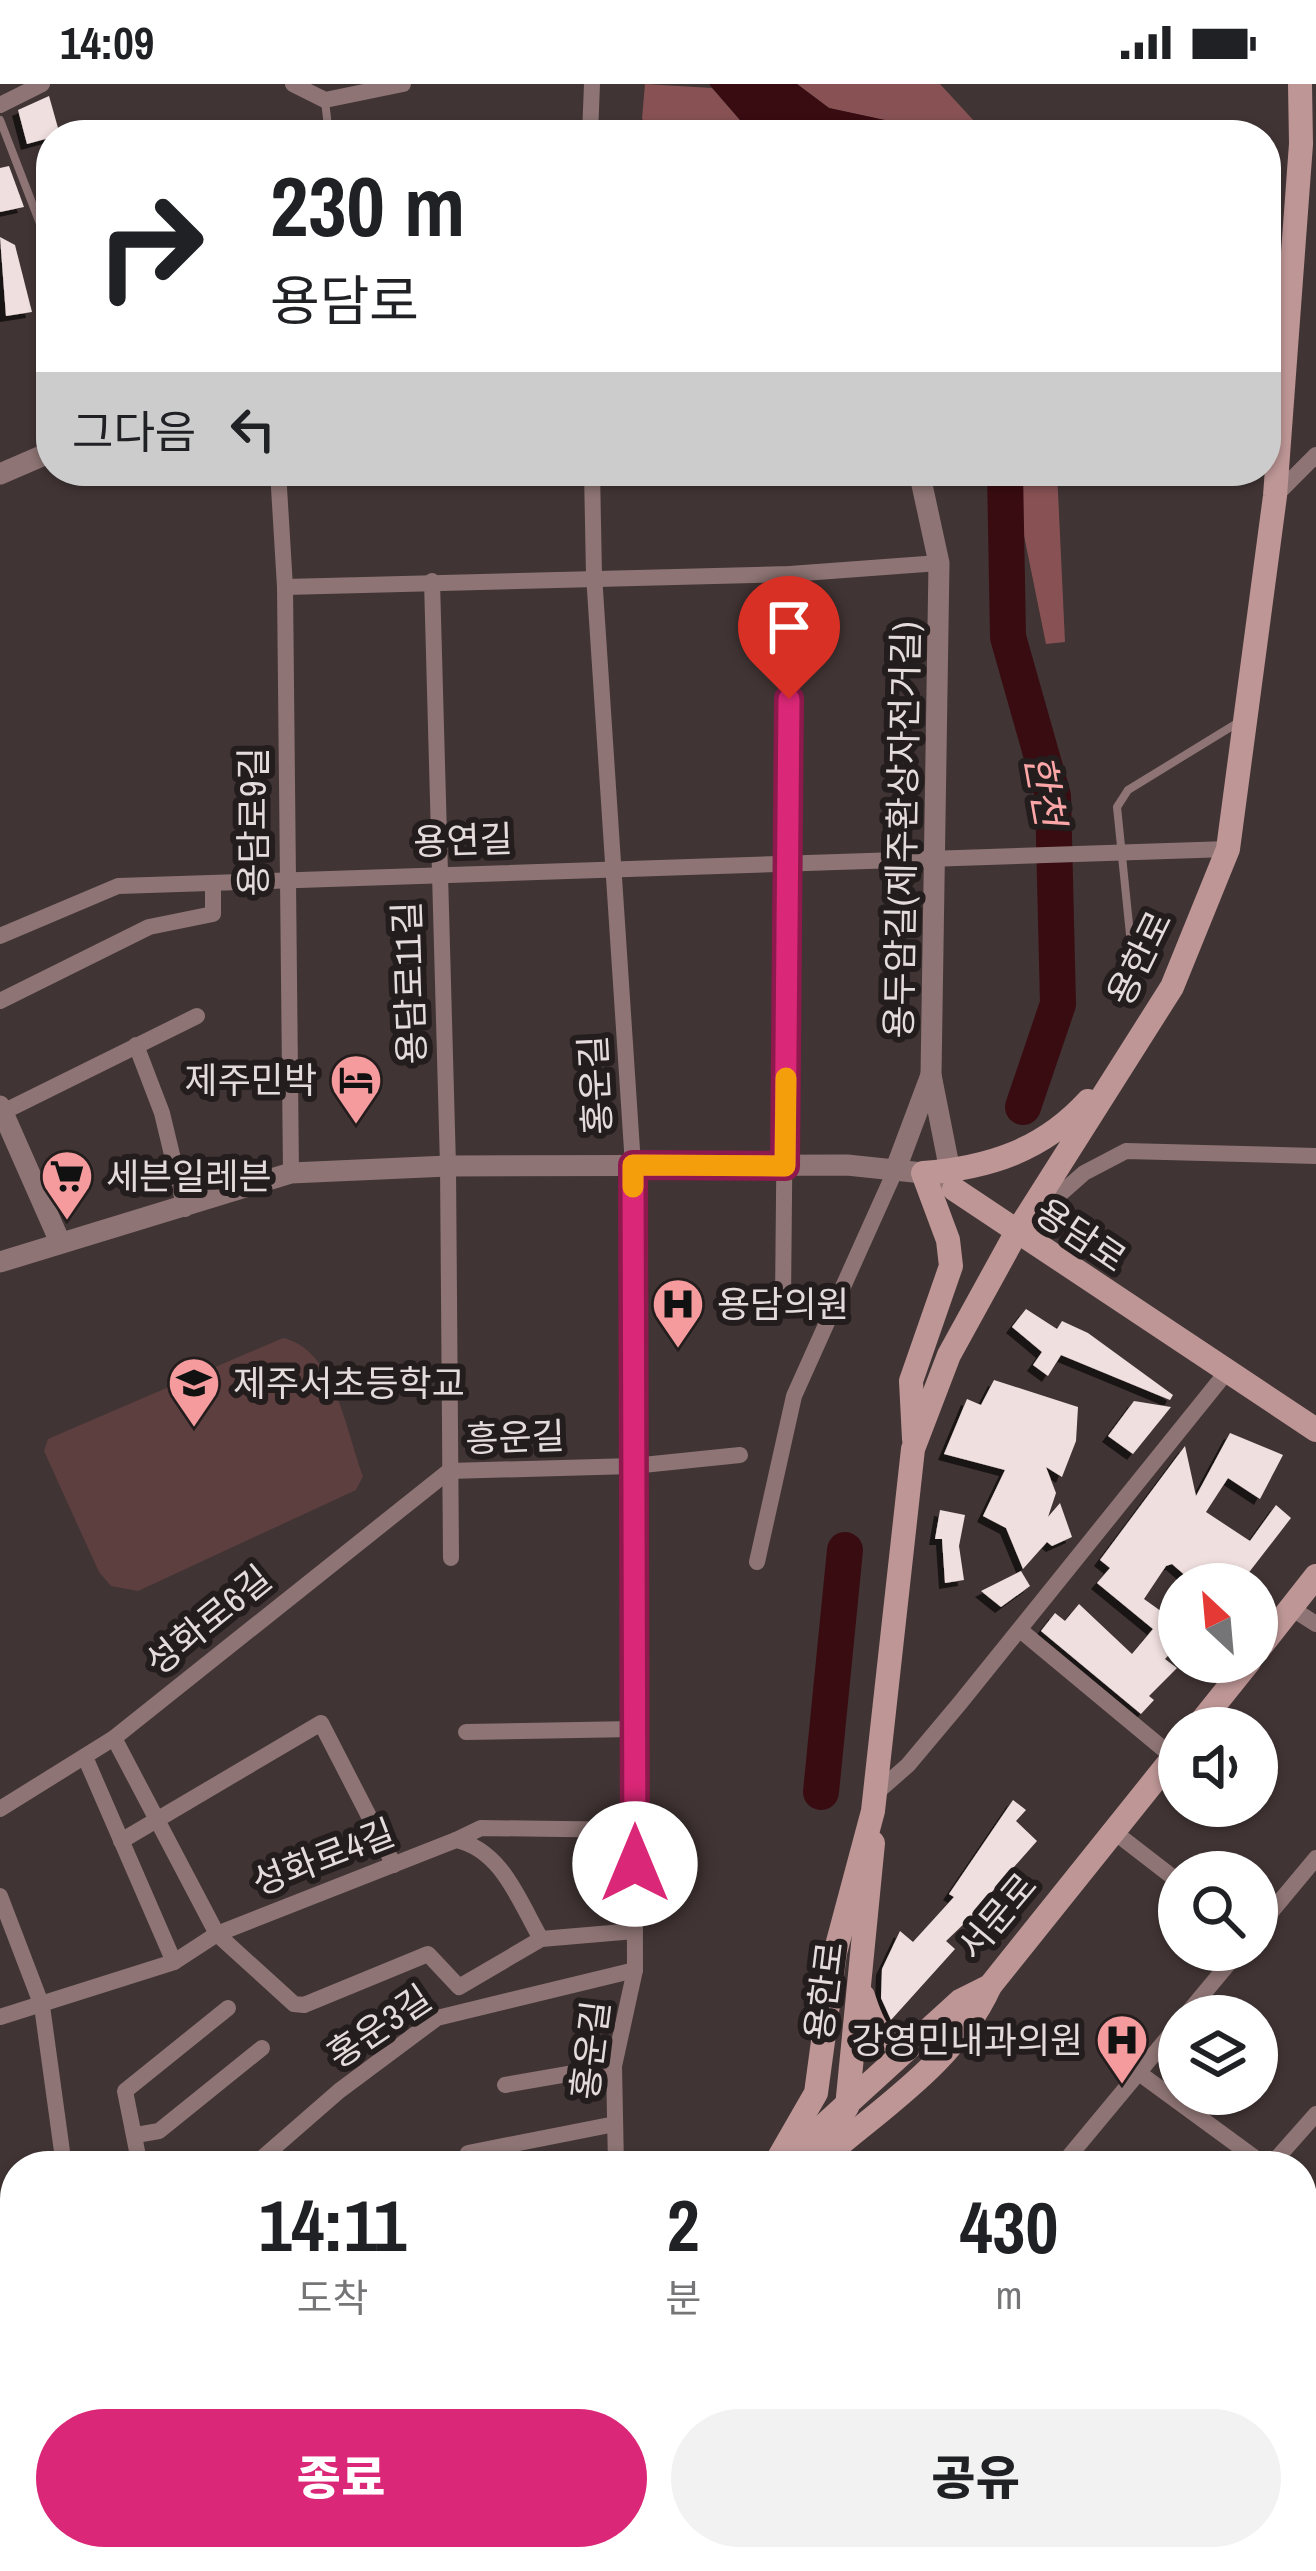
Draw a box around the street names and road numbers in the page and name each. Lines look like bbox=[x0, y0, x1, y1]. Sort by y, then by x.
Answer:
street label: 용두암길(제주환상자전거길) bbox=[874, 621, 930, 1039]
street label: 용담로9길 bbox=[229, 748, 277, 896]
street label: 용연길 bbox=[413, 814, 513, 866]
street label: 용담로11길 bbox=[382, 901, 436, 1065]
street label: 용한로 bbox=[1096, 903, 1182, 1013]
street label: 홍운길 bbox=[568, 1034, 622, 1136]
street label: 용담로 bbox=[1026, 1187, 1136, 1283]
street label: 흥운길 bbox=[465, 1411, 565, 1463]
street label: 성화로6길 bbox=[135, 1554, 281, 1686]
street label: 성화로4길 bbox=[245, 1808, 401, 1906]
street label: 서문로 bbox=[947, 1863, 1047, 1969]
street label: 용한로 bbox=[794, 1939, 854, 2043]
street label: 홍운3길 bbox=[318, 1974, 440, 2078]
street label: 홍운길 bbox=[560, 1998, 620, 2102]

